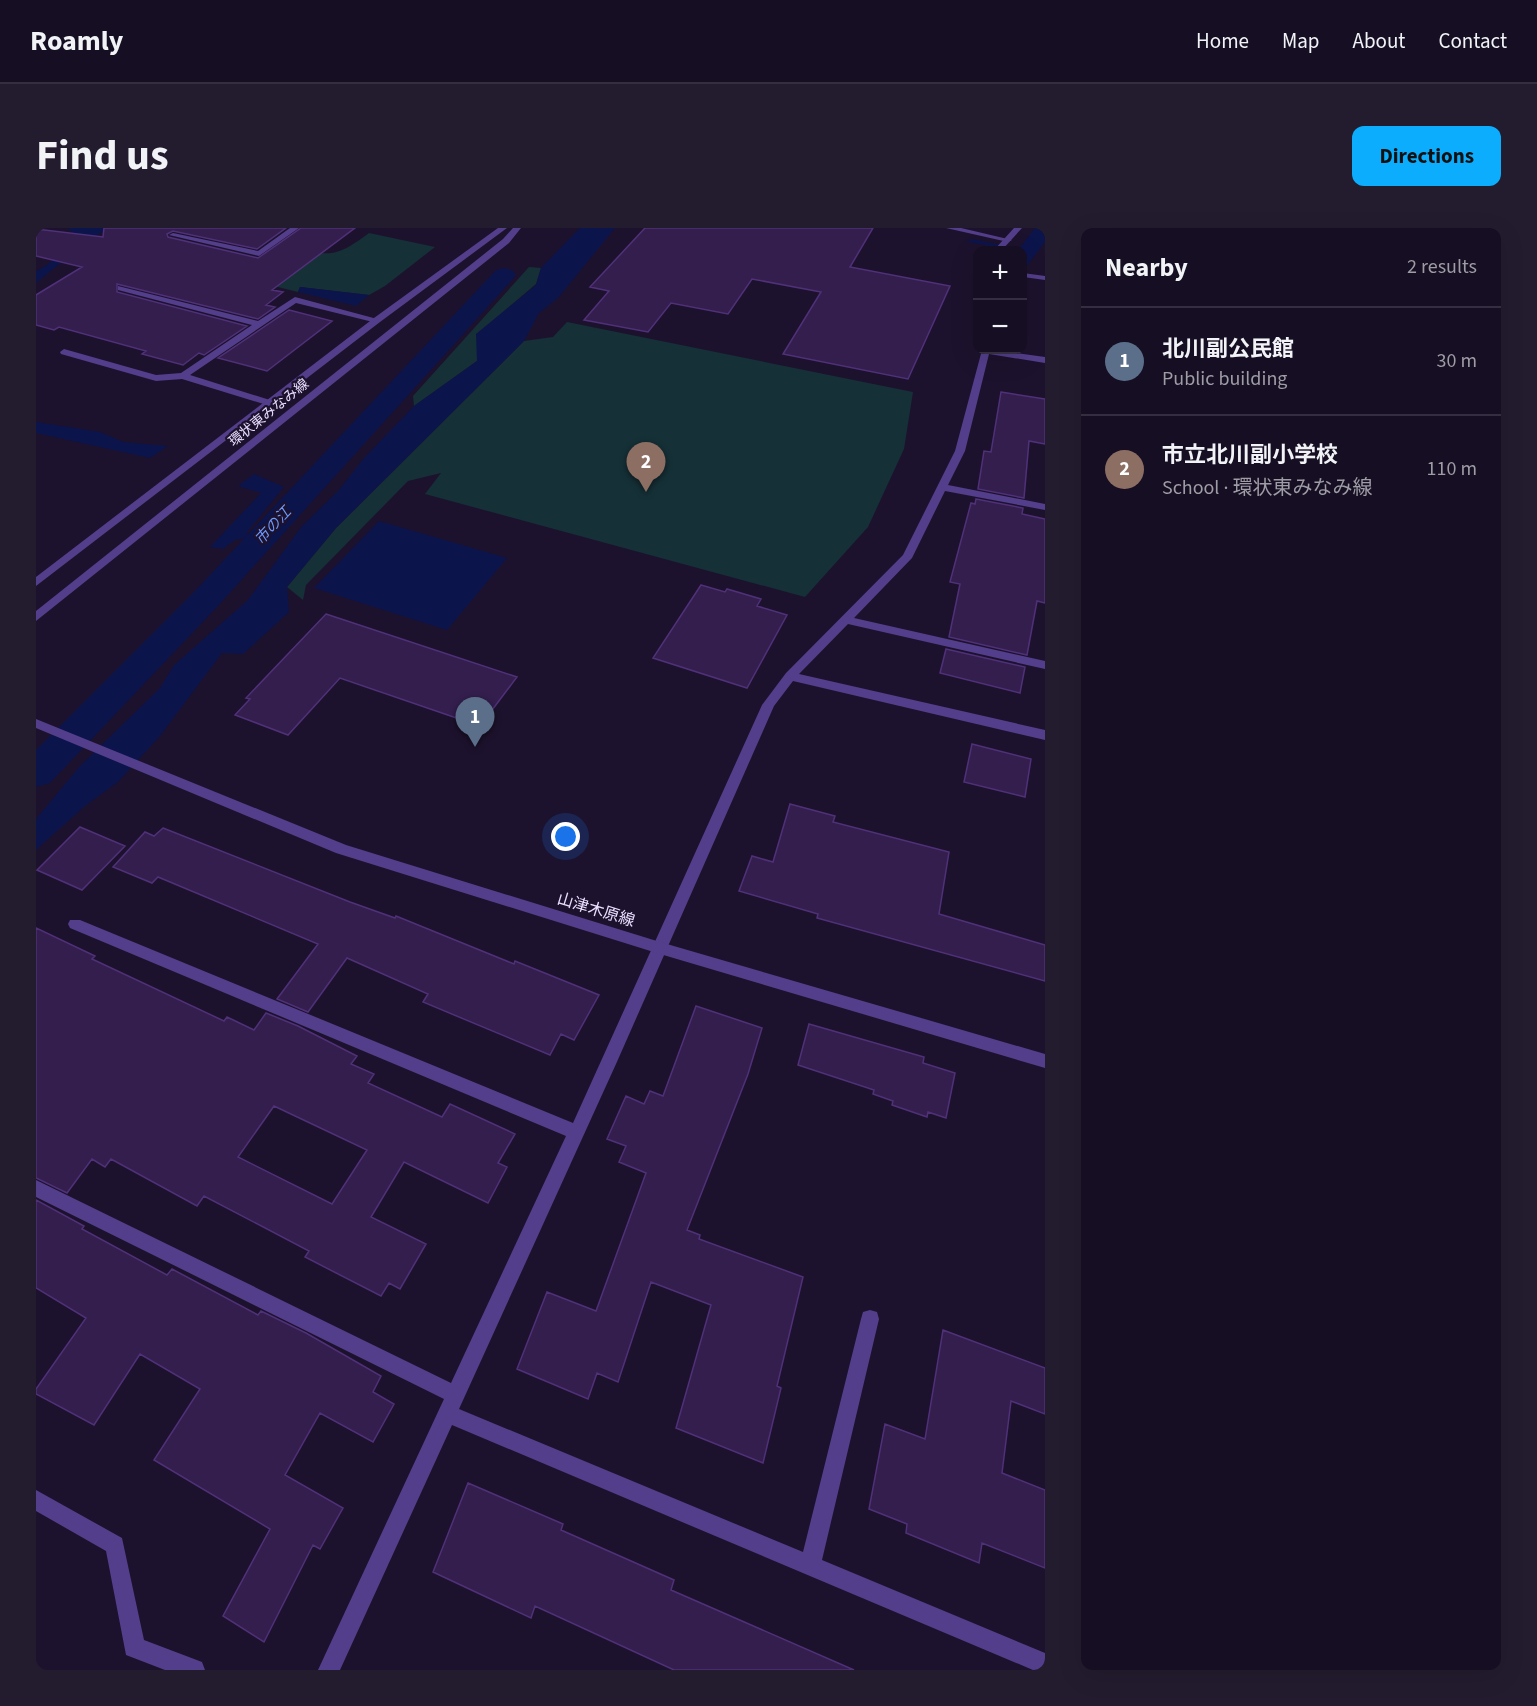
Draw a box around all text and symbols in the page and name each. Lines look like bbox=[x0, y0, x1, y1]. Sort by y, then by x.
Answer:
text: Roamly bbox=[30, 21, 123, 61]
text: Home bbox=[1196, 26, 1249, 56]
text: Map bbox=[1282, 26, 1320, 56]
text: About bbox=[1353, 26, 1405, 56]
text: Contact bbox=[1438, 26, 1507, 56]
text: Find us bbox=[36, 126, 169, 186]
button: Directions bbox=[1352, 126, 1501, 186]
map controls bbox=[973, 246, 1027, 354]
button: + bbox=[973, 246, 1027, 300]
text: Nearby bbox=[1105, 249, 1188, 286]
text: 2 results bbox=[1407, 253, 1477, 281]
button: − bbox=[973, 300, 1027, 354]
text: 北川副公民館 bbox=[1162, 333, 1294, 365]
text: 1 bbox=[1119, 347, 1130, 375]
text: 30 m bbox=[1437, 347, 1477, 375]
text: Public building bbox=[1162, 365, 1287, 393]
street label: 環状東みなみ線 bbox=[225, 374, 313, 452]
text: 市立北川副小学校 bbox=[1162, 439, 1338, 471]
pin: 2 bbox=[626, 442, 666, 492]
text: 2 bbox=[1119, 455, 1130, 483]
text: 110 m bbox=[1427, 455, 1477, 483]
text: School · 環状東みなみ線 bbox=[1162, 474, 1372, 502]
water label: 市の江 bbox=[250, 501, 297, 550]
pin: 1 bbox=[456, 698, 494, 747]
your location bbox=[551, 822, 580, 851]
street label: 山津木原線 bbox=[555, 888, 637, 932]

